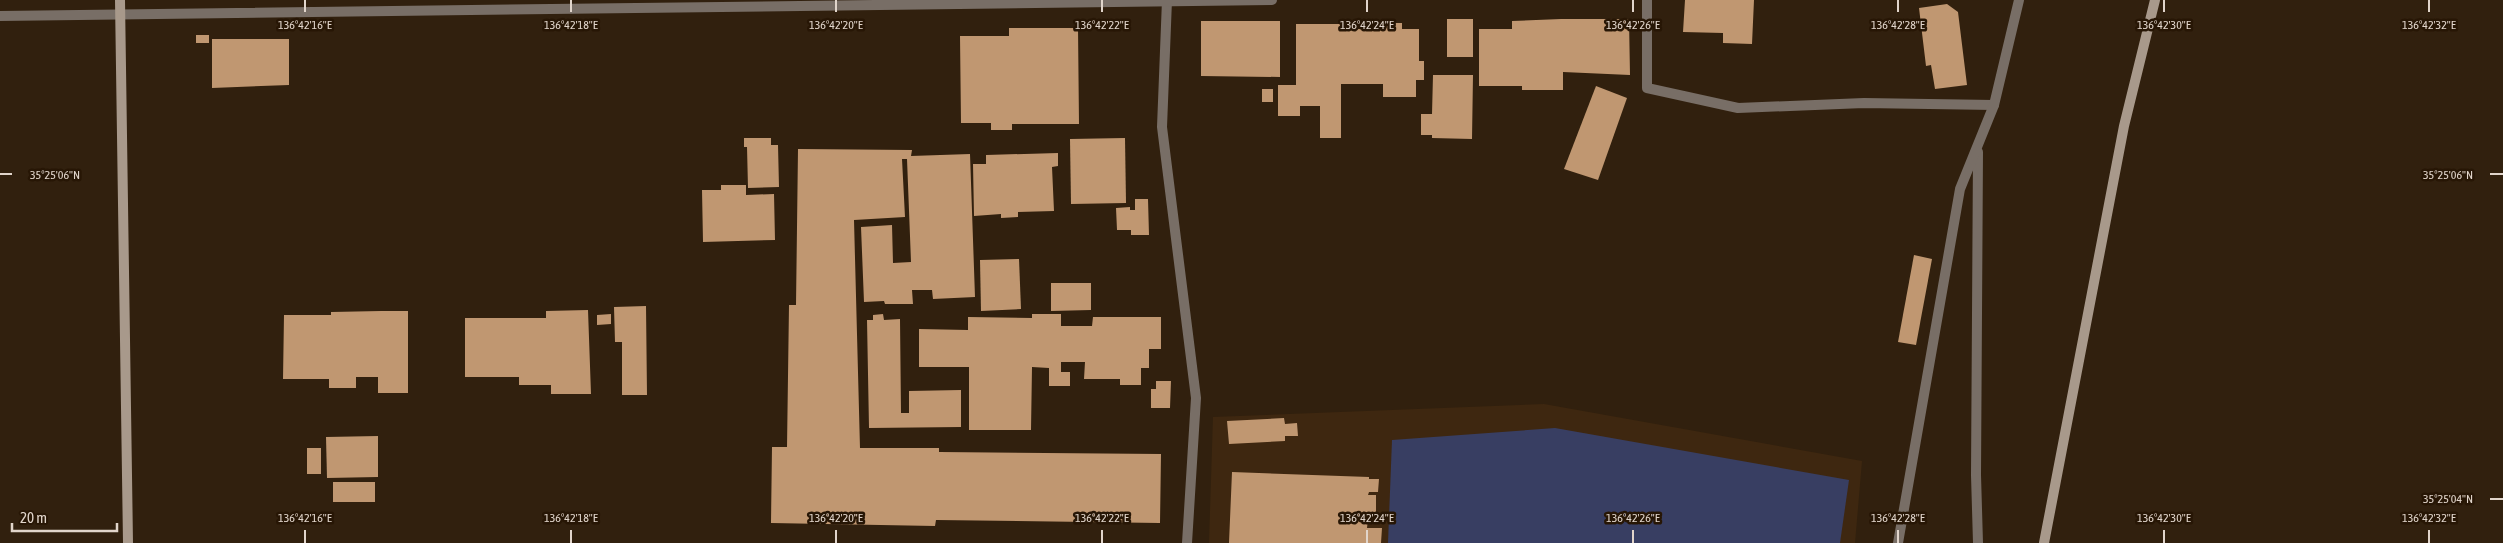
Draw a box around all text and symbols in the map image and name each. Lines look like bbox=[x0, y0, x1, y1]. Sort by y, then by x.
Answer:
text: 136°42'16"E bbox=[278, 18, 332, 32]
text: 136°42'18"E bbox=[544, 18, 598, 32]
text: 136°42'20"E bbox=[809, 18, 863, 32]
text: 136°42'22"E bbox=[1075, 18, 1129, 32]
text: 136°42'24"E bbox=[1340, 18, 1394, 32]
text: 136°42'26"E bbox=[1606, 18, 1660, 32]
text: 136°42'28"E bbox=[1871, 18, 1925, 32]
text: 136°42'30"E bbox=[2137, 18, 2191, 32]
text: 136°42'32"E bbox=[2402, 18, 2456, 32]
text: 35°25'06"N bbox=[30, 168, 80, 182]
text: 35°25'06"N bbox=[2423, 168, 2473, 182]
text: 35°25'04"N bbox=[2423, 492, 2473, 506]
scale bar bbox=[12, 500, 118, 532]
text: 20 m bbox=[20, 509, 47, 526]
text: 136°42'16"E bbox=[278, 511, 332, 525]
text: 136°42'18"E bbox=[544, 511, 598, 525]
text: 136°42'20"E bbox=[809, 511, 863, 525]
text: 136°42'22"E bbox=[1075, 511, 1129, 525]
text: 136°42'24"E bbox=[1340, 511, 1394, 525]
text: 136°42'26"E bbox=[1606, 511, 1660, 525]
text: 136°42'28"E bbox=[1871, 511, 1925, 525]
text: 136°42'30"E bbox=[2137, 511, 2191, 525]
text: 136°42'32"E bbox=[2402, 511, 2456, 525]

